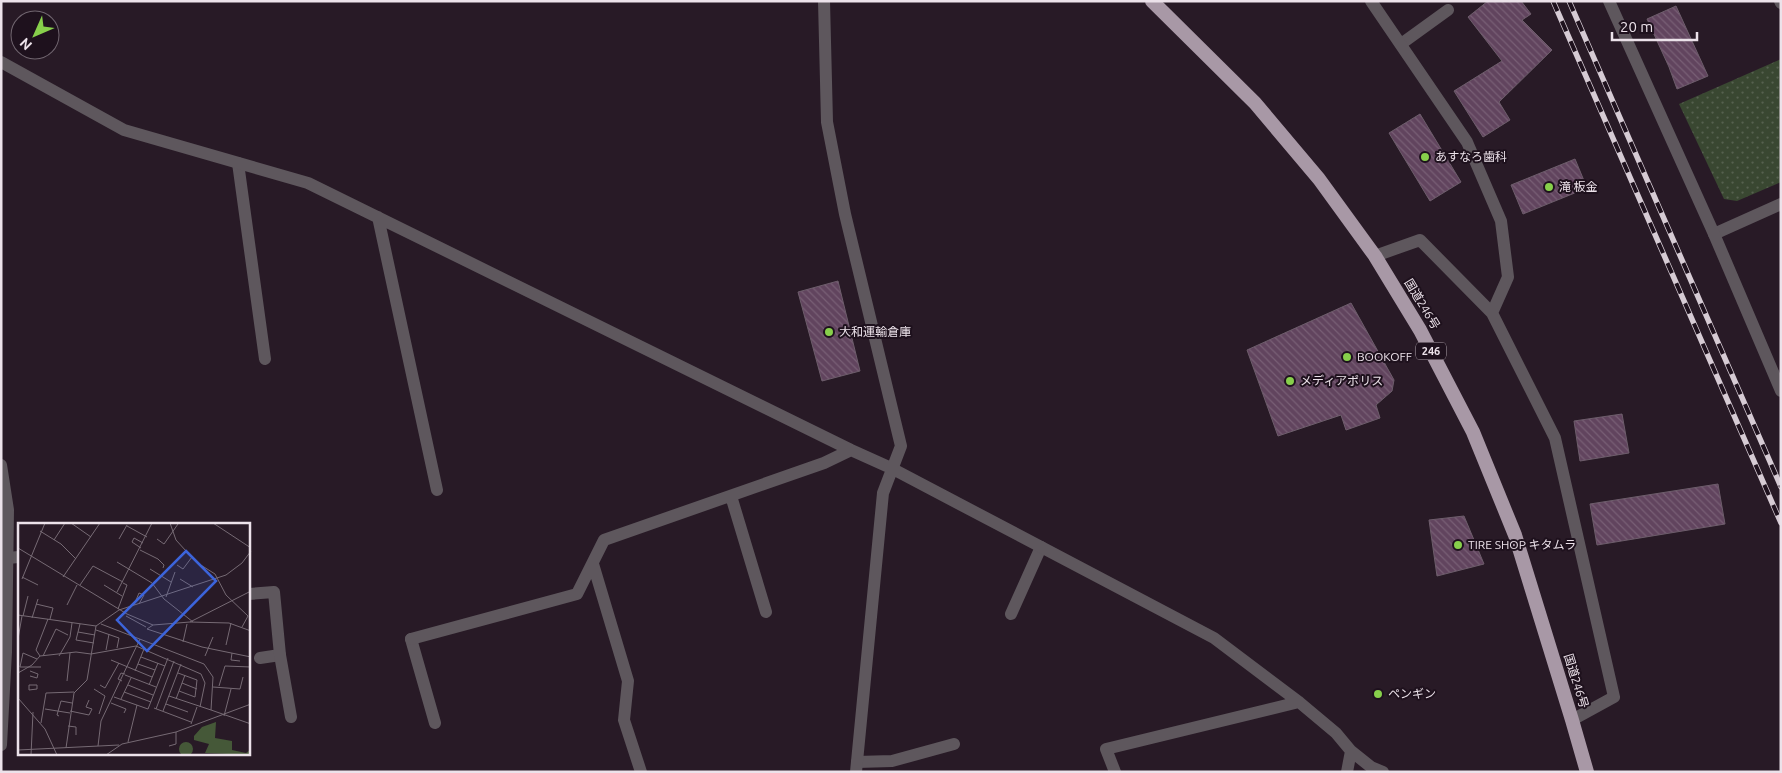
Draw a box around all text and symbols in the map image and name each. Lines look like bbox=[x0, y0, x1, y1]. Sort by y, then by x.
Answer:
north arrow bbox=[10, 10, 60, 60]
scale bar bbox=[1612, 10, 1697, 42]
text: 20 m bbox=[1620, 18, 1653, 35]
text: N bbox=[16, 35, 35, 54]
place label: あすなろ歯科 bbox=[1435, 150, 1507, 163]
marker: あすなろ歯科 bbox=[1419, 151, 1431, 163]
place label: 滝 板金 bbox=[1559, 180, 1598, 193]
marker: 滝 板金 bbox=[1543, 181, 1555, 193]
street label: 国道246号 bbox=[1402, 276, 1443, 331]
place label: 大和運輸倉庫 bbox=[839, 325, 911, 338]
marker: 大和運輸倉庫 bbox=[823, 326, 835, 338]
road number: 246 bbox=[1416, 342, 1446, 360]
place label: BOOKOFF bbox=[1357, 350, 1412, 363]
marker: BOOKOFF bbox=[1341, 351, 1353, 363]
place label: メディアポリス bbox=[1300, 374, 1383, 387]
marker: メディアポリス bbox=[1284, 375, 1296, 387]
inset map bbox=[18, 523, 250, 756]
place label: TIRE SHOP キタムラ bbox=[1468, 538, 1576, 551]
marker: TIRE SHOP キタムラ bbox=[1452, 539, 1464, 551]
street label: 国道246号 bbox=[1562, 652, 1591, 710]
place label: ペンギン bbox=[1388, 687, 1436, 700]
marker: ペンギン bbox=[1372, 688, 1384, 700]

